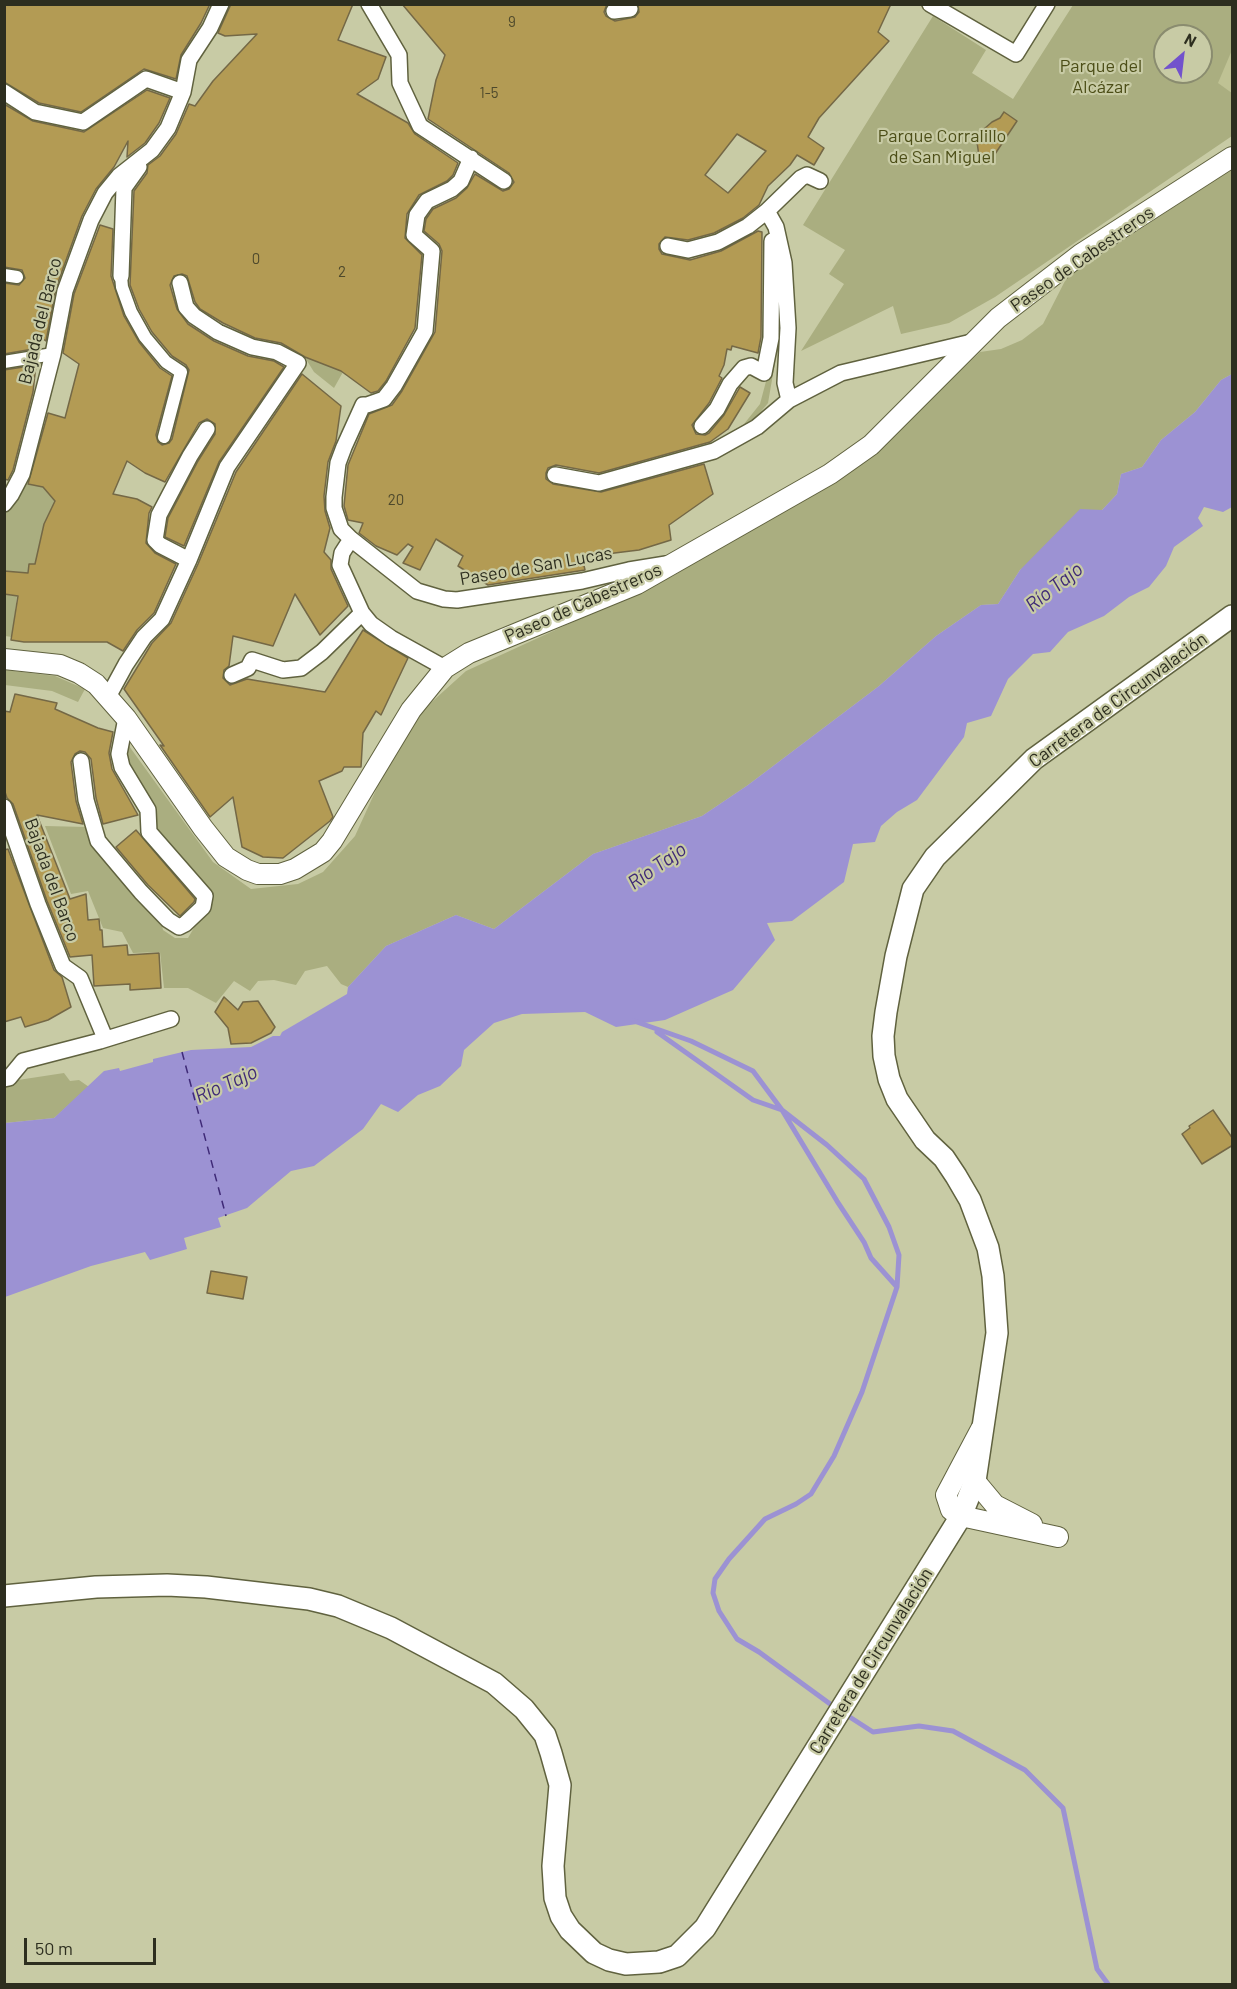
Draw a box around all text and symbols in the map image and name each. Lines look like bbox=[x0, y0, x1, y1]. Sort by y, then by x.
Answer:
house number: 9 bbox=[508, 13, 516, 31]
north arrow bbox=[1153, 24, 1213, 84]
text: N bbox=[1182, 29, 1200, 50]
park label: Parque del Alcázar bbox=[1060, 55, 1142, 98]
house number: 1-5 bbox=[480, 84, 498, 102]
park label: Parque Corralillo de San Miguel bbox=[878, 125, 1006, 168]
street label: Paseo de Cabestreros bbox=[1006, 201, 1158, 317]
house number: 0 bbox=[252, 250, 260, 268]
street label: Bajada del Barco bbox=[14, 255, 66, 387]
house number: 2 bbox=[338, 263, 346, 281]
house number: 20 bbox=[388, 491, 404, 509]
street label: Paseo de San Lucas bbox=[458, 542, 614, 590]
water label: Río Tajo bbox=[1020, 557, 1088, 617]
street label: Paseo de Cabestreros bbox=[501, 559, 665, 647]
street label: Carretera de Circunvalación bbox=[1025, 628, 1211, 772]
street label: Bajada del Barco bbox=[20, 815, 84, 945]
water label: Río Tajo bbox=[623, 837, 691, 895]
water label: Río Tajo bbox=[191, 1060, 261, 1108]
street label: Carretera de Circunvalación bbox=[805, 1564, 937, 1758]
scale bar bbox=[27, 1926, 159, 1964]
text: 50 m bbox=[35, 1937, 73, 1959]

